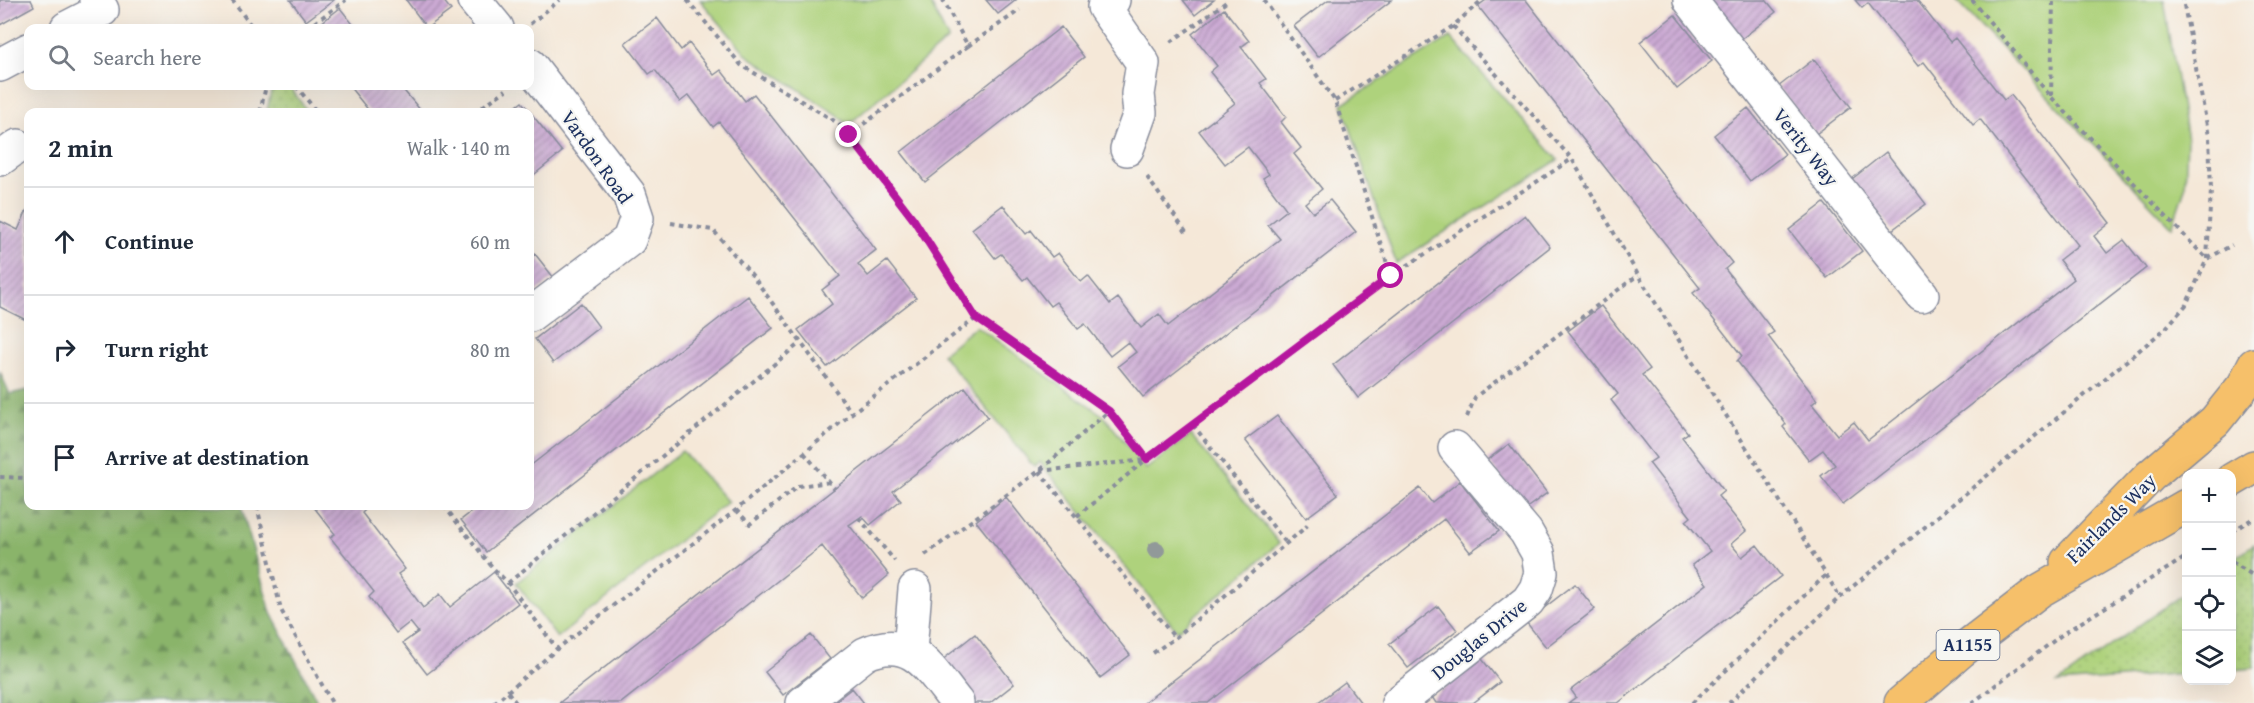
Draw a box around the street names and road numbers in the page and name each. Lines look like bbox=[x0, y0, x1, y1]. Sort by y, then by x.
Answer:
street label: Verity Way bbox=[1767, 101, 1846, 192]
street label: Vardon Road bbox=[555, 104, 640, 209]
street label: Fairlands Way bbox=[2059, 466, 2162, 569]
street label: Douglas Drive bbox=[1425, 591, 1533, 686]
road number: A1155 bbox=[1936, 630, 2000, 660]

